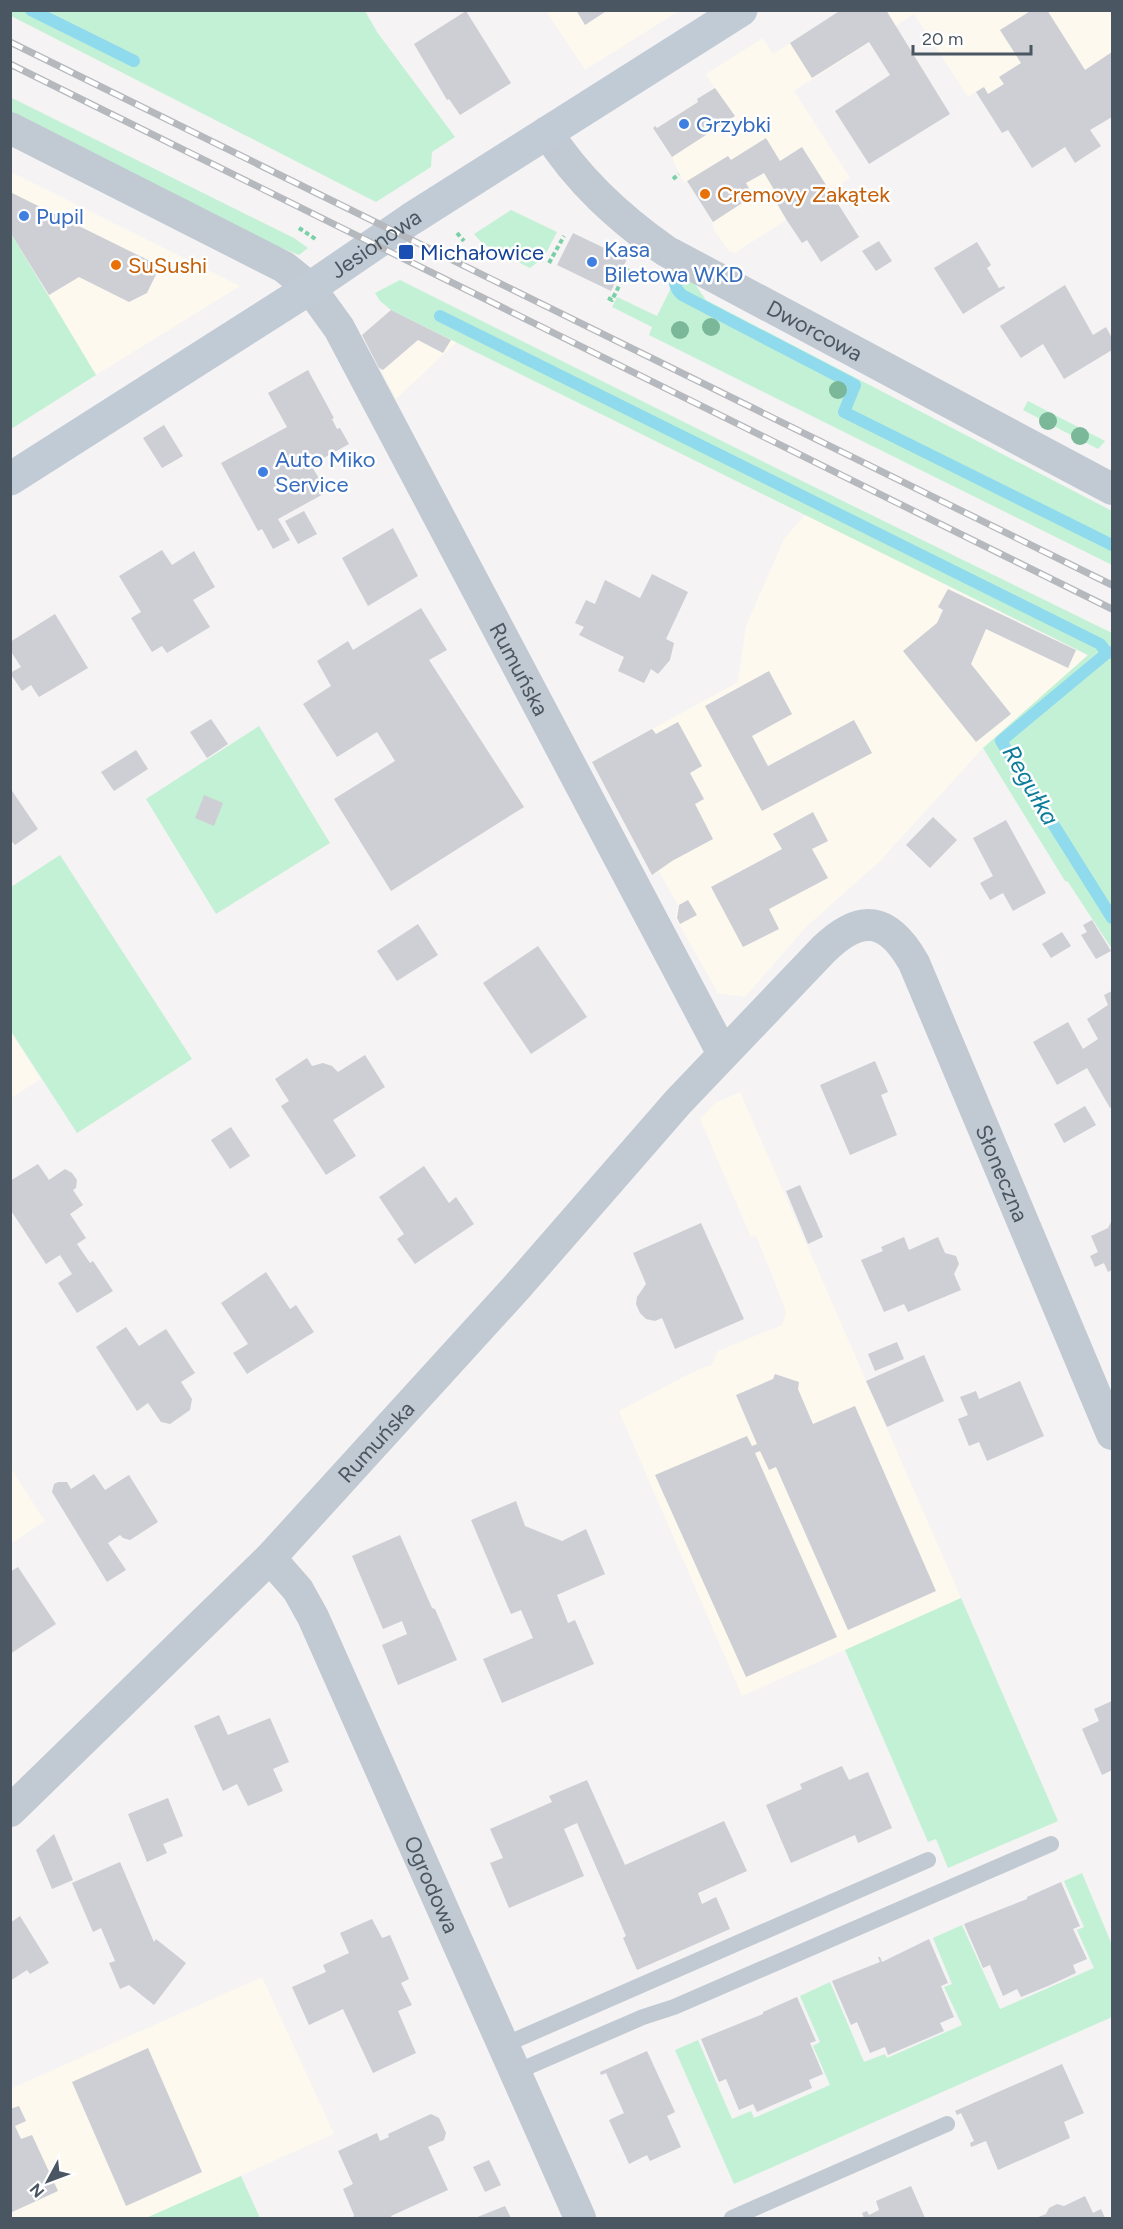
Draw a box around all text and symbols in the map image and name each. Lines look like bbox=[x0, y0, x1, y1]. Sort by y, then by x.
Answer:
scale bar bbox=[913, 18, 1032, 56]
text: 20 m bbox=[922, 28, 963, 50]
place label: Grzybki bbox=[696, 111, 771, 138]
marker: Grzybki bbox=[677, 117, 691, 131]
place label: Cremovy Zakątek bbox=[717, 181, 890, 208]
marker: Cremovy Zakątek bbox=[698, 187, 712, 201]
place label: Pupil bbox=[36, 203, 84, 230]
street label: Jesionowa bbox=[325, 203, 426, 284]
marker: Pupil bbox=[17, 209, 31, 223]
place label: Kasa Biletowa WKD bbox=[604, 236, 743, 288]
place label: Michałowice bbox=[420, 239, 544, 266]
marker: Michałowice bbox=[397, 243, 415, 261]
place label: SuSushi bbox=[128, 252, 207, 279]
marker: Kasa Biletowa WKD bbox=[585, 255, 599, 269]
marker: SuSushi bbox=[109, 258, 123, 272]
street label: Dworcowa bbox=[762, 294, 867, 367]
place label: Auto Miko Service bbox=[275, 446, 376, 498]
marker: Auto Miko Service bbox=[256, 465, 270, 479]
street label: Rumuńska bbox=[484, 618, 555, 720]
water label: Regułka bbox=[996, 740, 1066, 830]
street label: Słoneczna bbox=[970, 1120, 1035, 1226]
street label: Rumuńska bbox=[332, 1395, 420, 1488]
street label: Ogrodowa bbox=[398, 1831, 465, 1937]
north arrow bbox=[18, 2151, 78, 2211]
text: N bbox=[26, 2180, 48, 2201]

